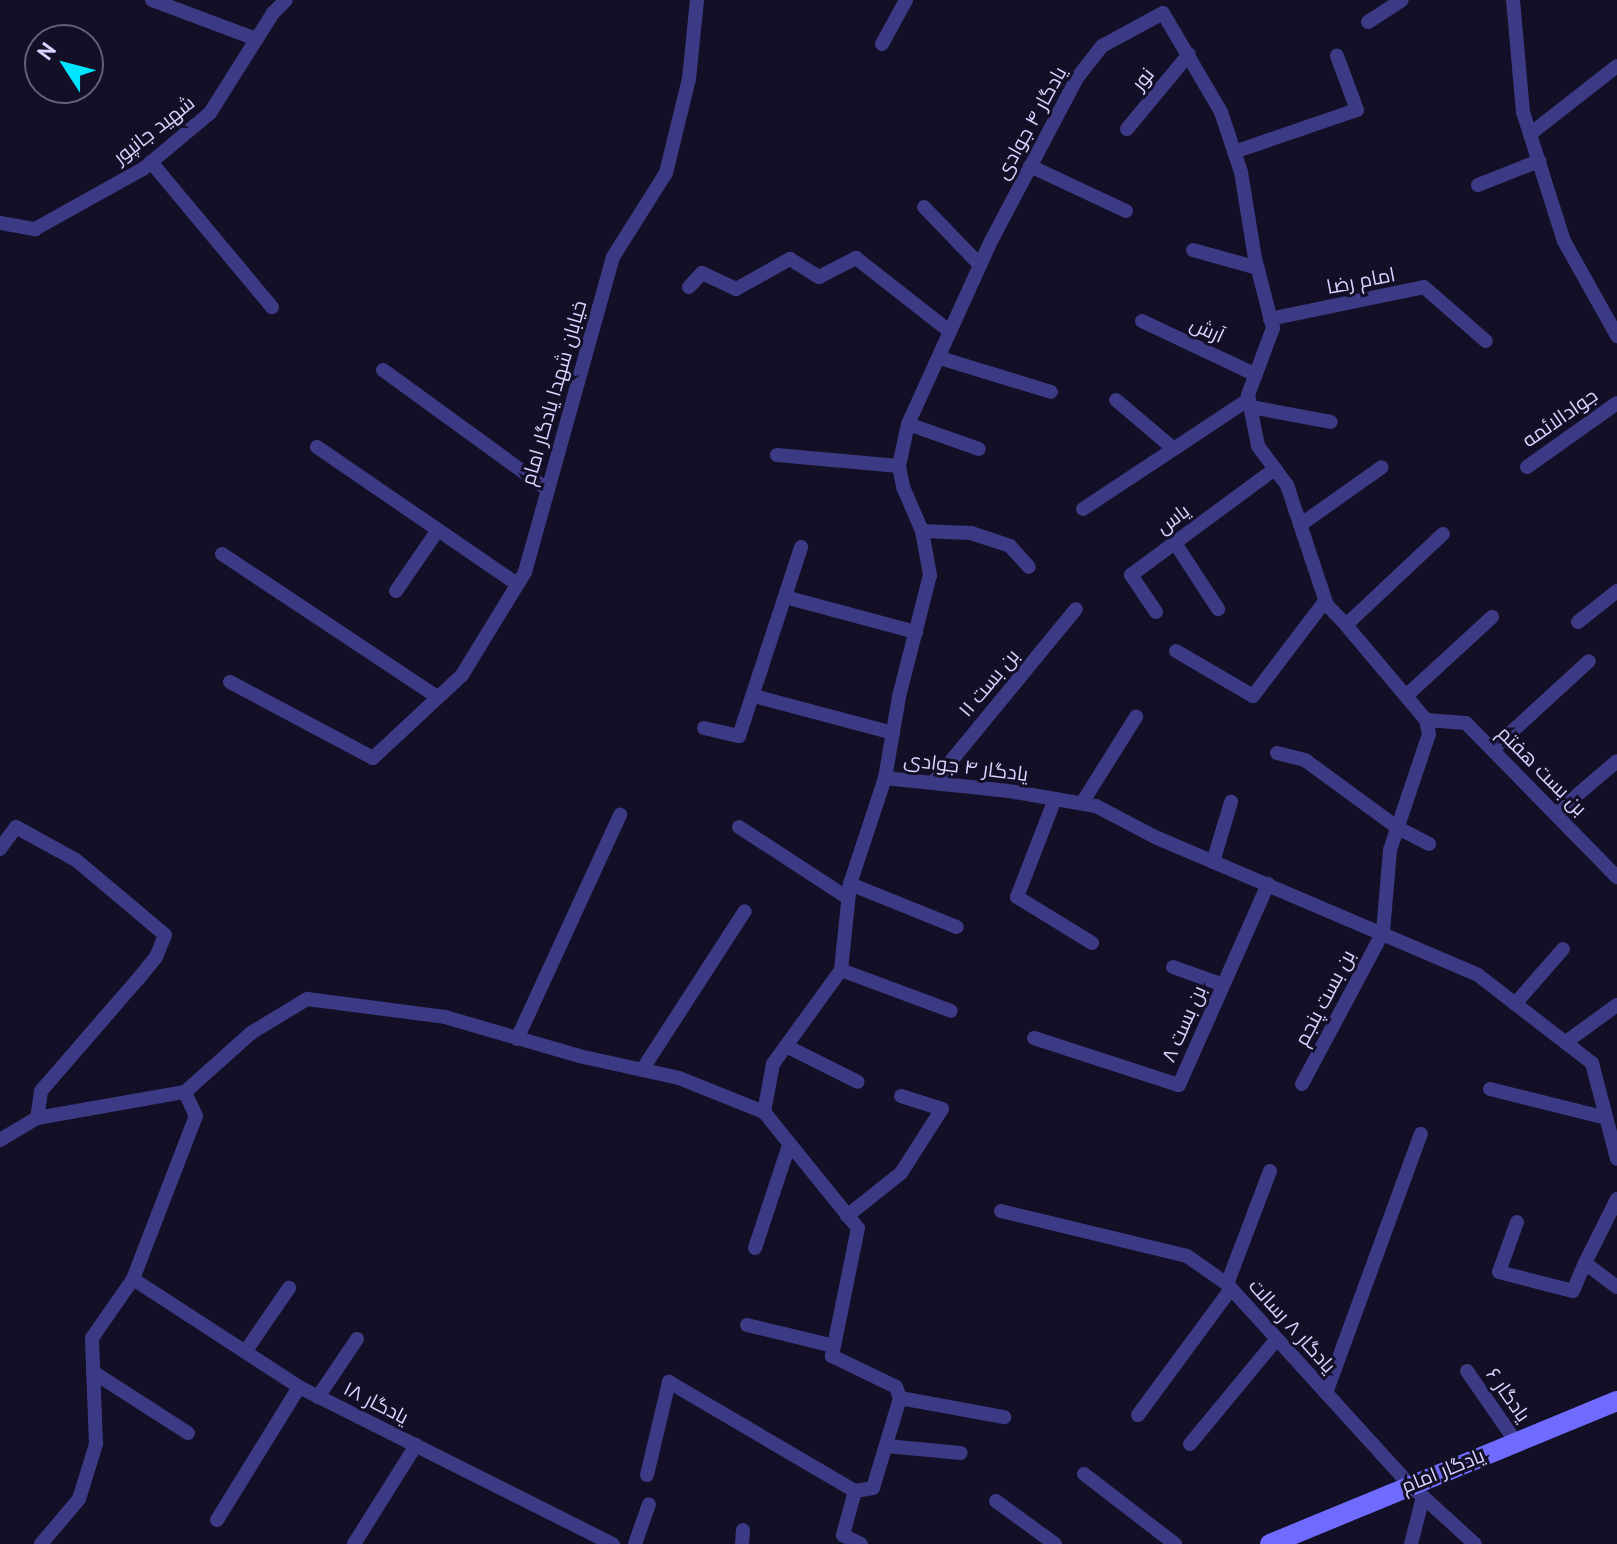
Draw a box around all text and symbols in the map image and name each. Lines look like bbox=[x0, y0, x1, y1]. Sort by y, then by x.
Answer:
north arrow bbox=[24, 24, 104, 104]
text: N bbox=[31, 37, 62, 65]
street label: یادگار ۴ جوادی bbox=[990, 62, 1072, 184]
street label: نور bbox=[1127, 63, 1159, 95]
street label: شهید جانپور bbox=[109, 91, 199, 169]
street label: امام رضا bbox=[1325, 263, 1397, 299]
street label: خیابان شهدا یادگار امام bbox=[516, 298, 592, 488]
street label: آرش bbox=[1186, 312, 1228, 348]
street label: جوادالائمه bbox=[1518, 383, 1602, 453]
street label: یاس bbox=[1152, 499, 1194, 539]
street label: بن بست ۱۱ bbox=[954, 644, 1024, 722]
street label: بن بست هفتم bbox=[1492, 721, 1592, 821]
street label: یادگار ۴ جوادی bbox=[902, 747, 1030, 787]
street label: بن بست پنجم bbox=[1290, 946, 1360, 1050]
street label: بن بست ۸ bbox=[1156, 982, 1212, 1066]
street label: یادگار ۸ رسالت bbox=[1244, 1274, 1340, 1378]
street label: یادگار ۶ bbox=[1481, 1363, 1535, 1427]
street label: یادگار ۱۸ bbox=[340, 1377, 412, 1429]
street label: یادگار امام bbox=[1398, 1443, 1488, 1499]

